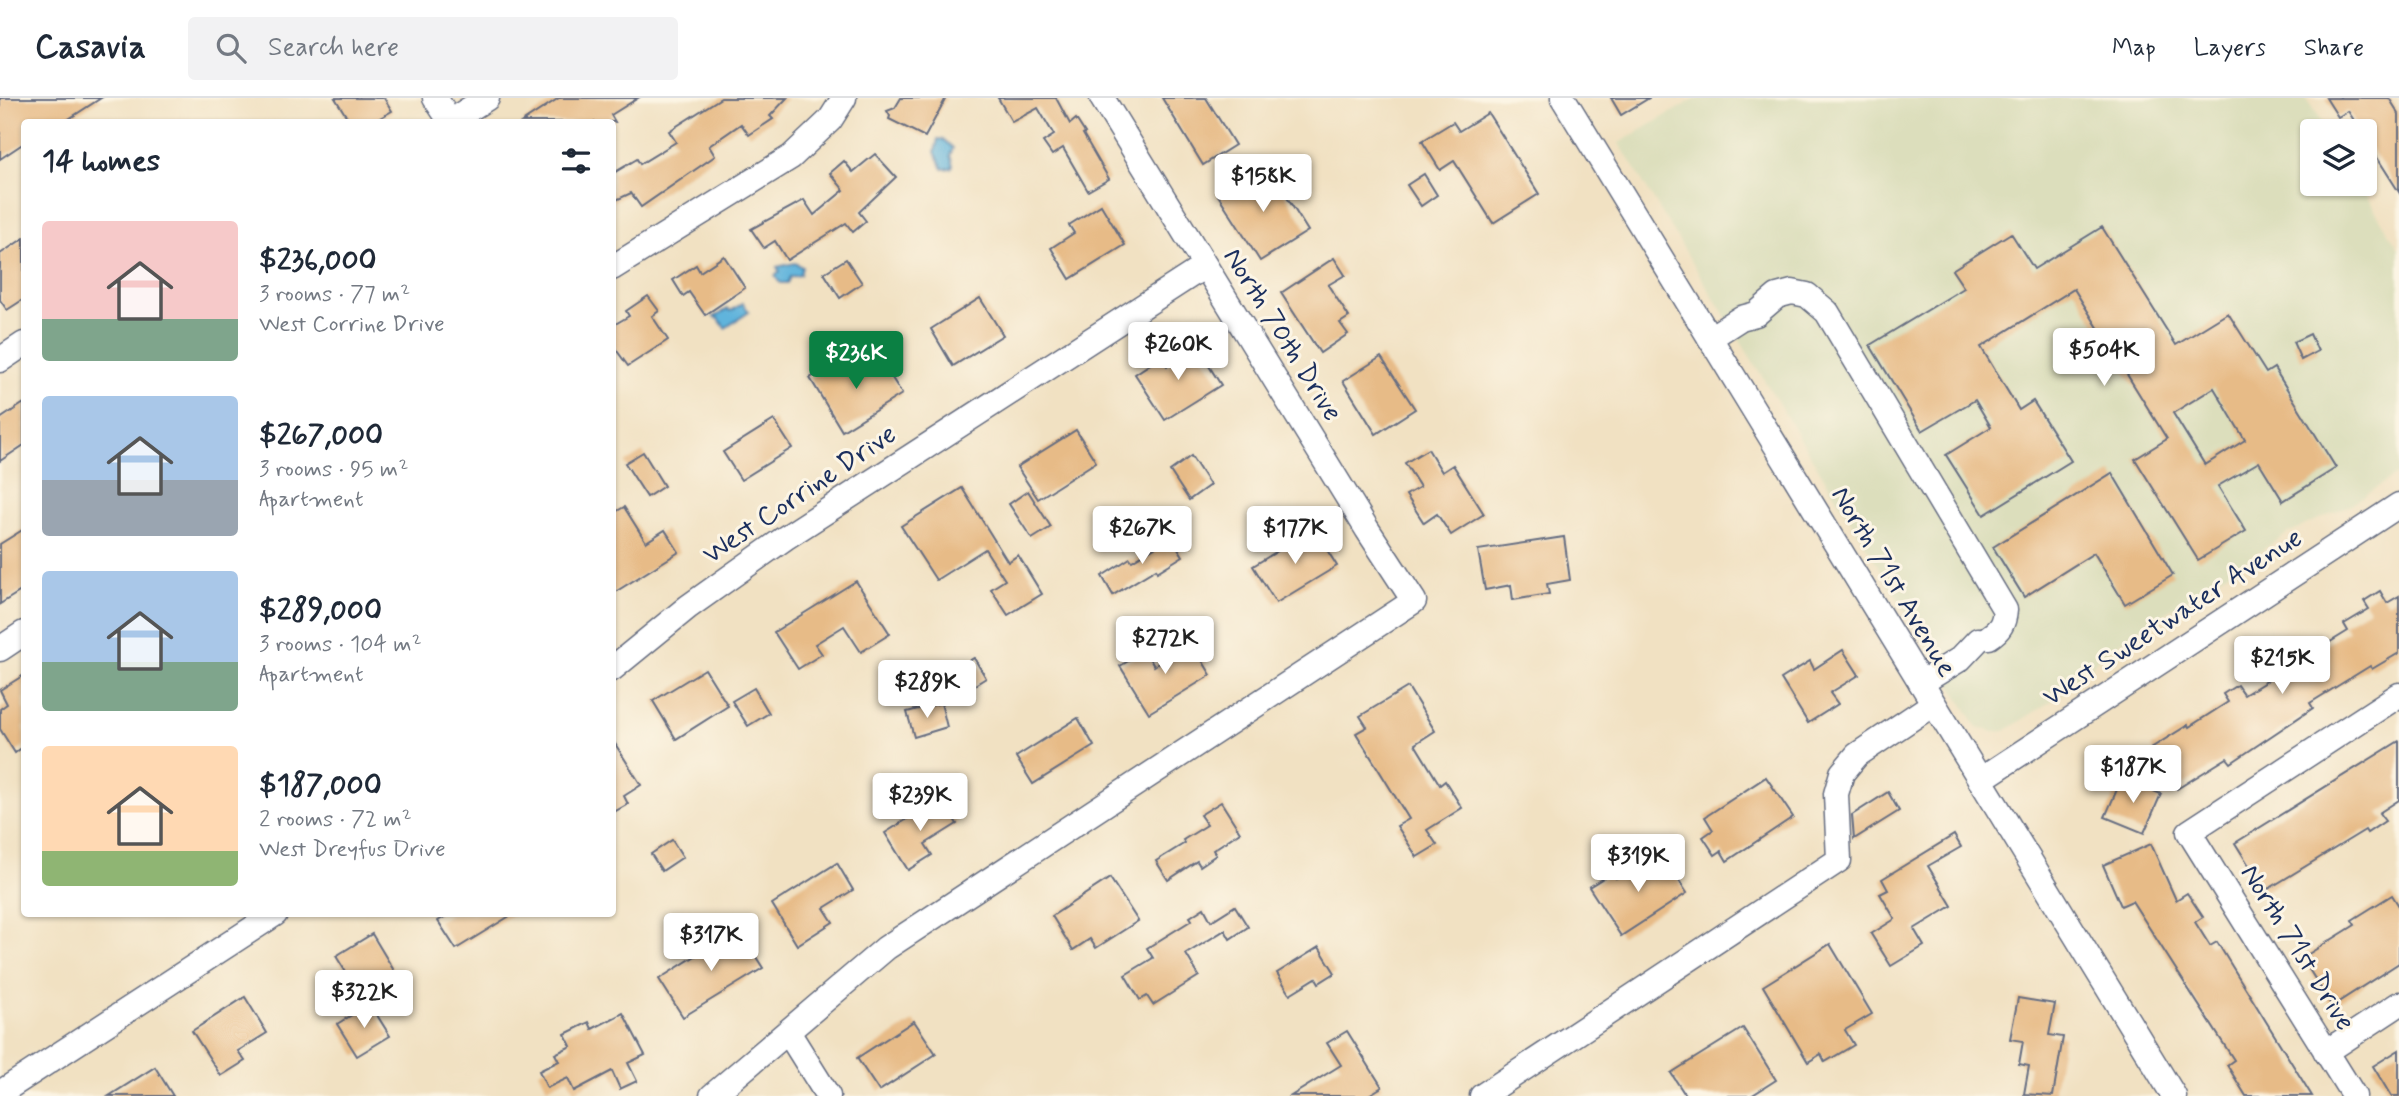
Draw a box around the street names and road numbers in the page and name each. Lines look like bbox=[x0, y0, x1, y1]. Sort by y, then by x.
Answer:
street label: North 70th Drive bbox=[1214, 241, 1350, 429]
street label: West Corrine Drive bbox=[696, 416, 904, 574]
street label: North 71st Avenue bbox=[1821, 480, 1965, 684]
street label: West Sweetwater Avenue bbox=[2036, 520, 2310, 716]
street label: North 71st Drive bbox=[2231, 858, 2363, 1038]

